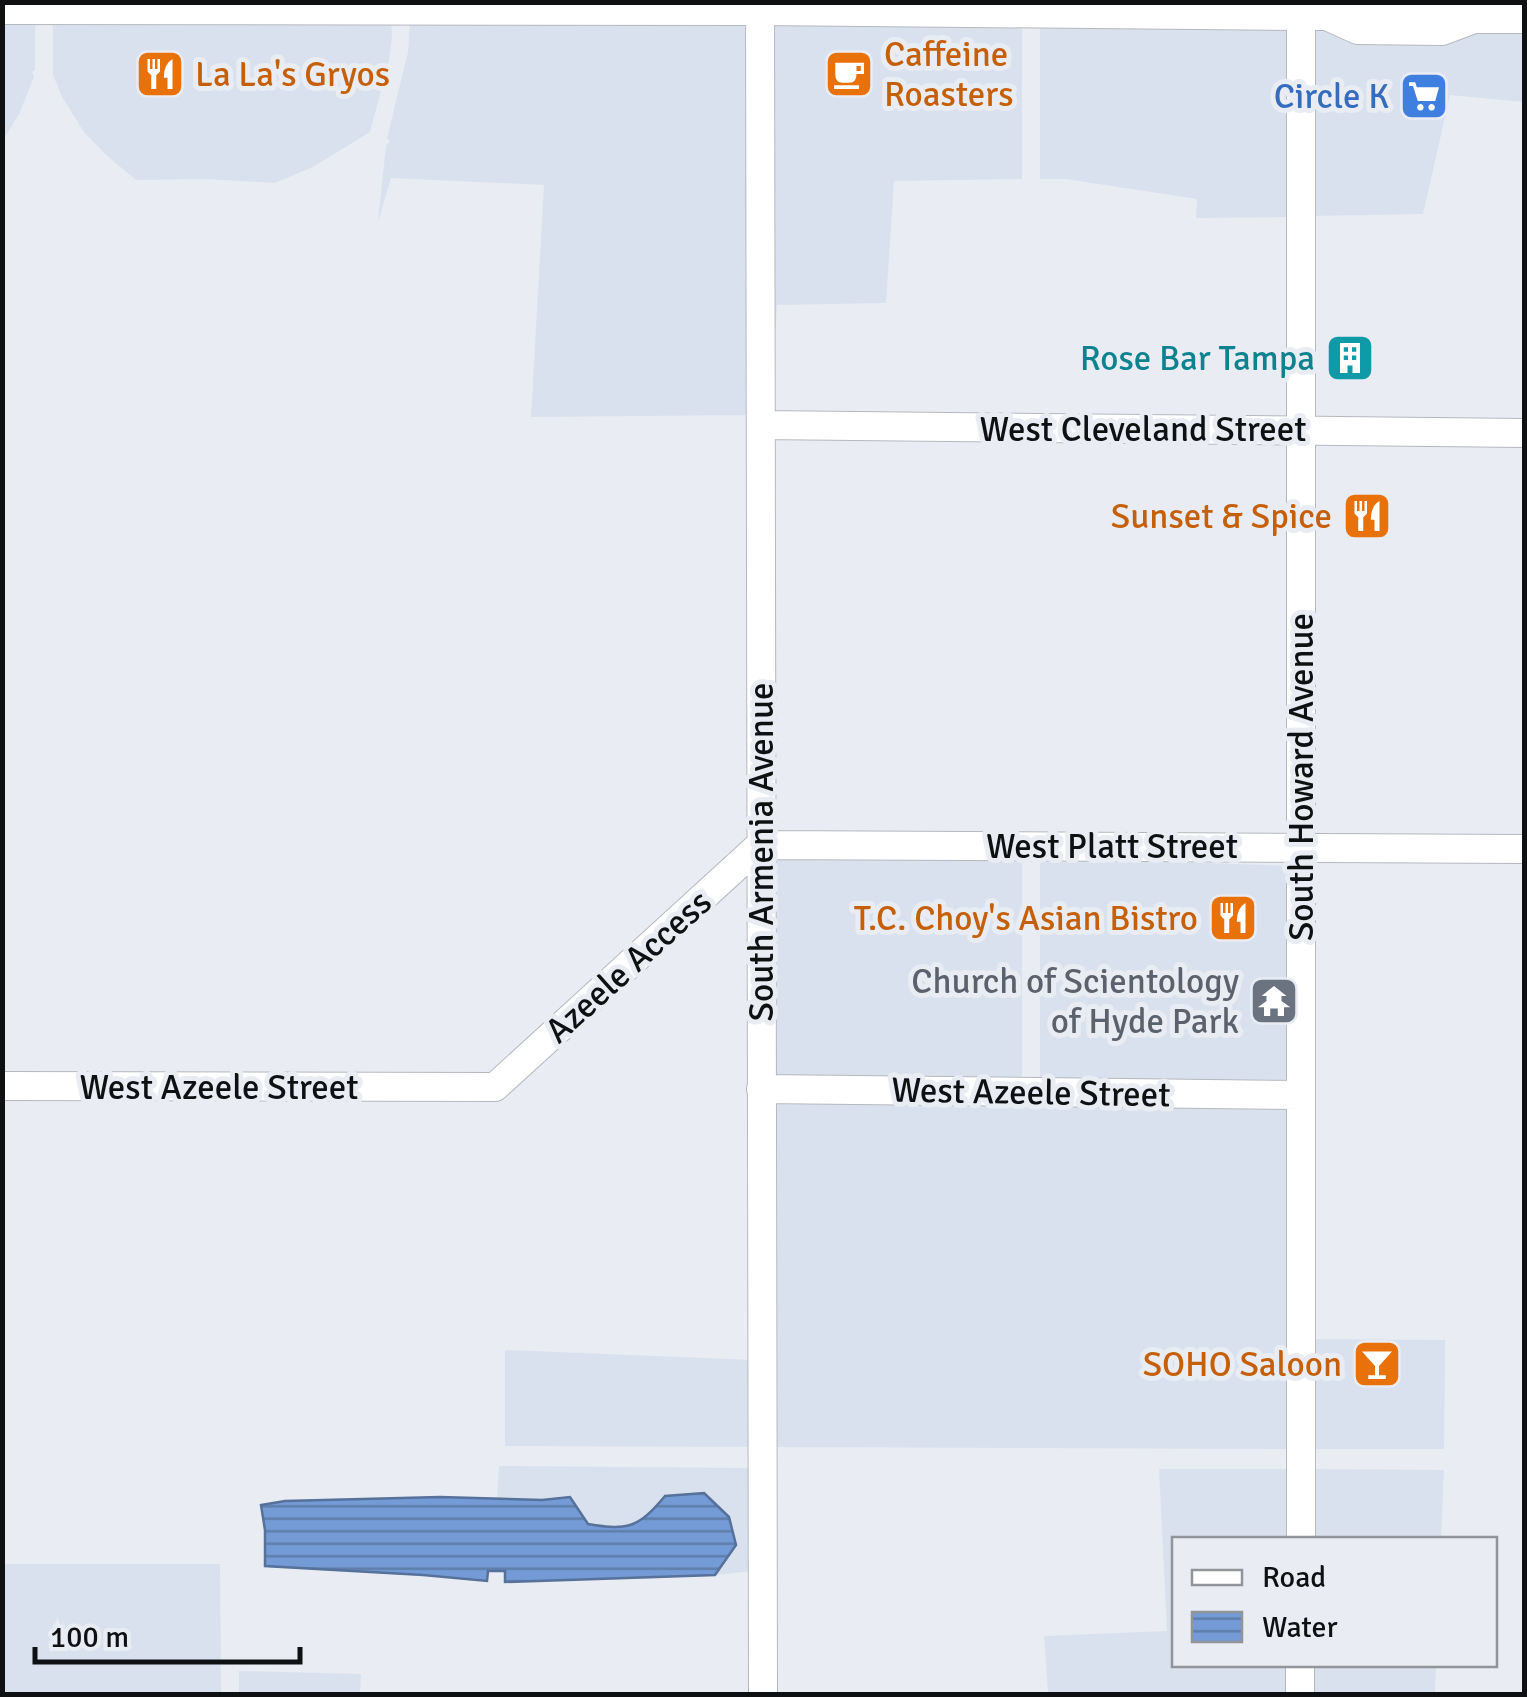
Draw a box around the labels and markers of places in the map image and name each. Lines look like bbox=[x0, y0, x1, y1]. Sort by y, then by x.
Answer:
place label: Caffeine Roasters bbox=[884, 33, 1013, 116]
restaurant icon: La La's Gryos bbox=[134, 48, 186, 100]
cafe icon: Caffeine Roasters bbox=[823, 48, 875, 100]
place label: La La's Gryos bbox=[195, 53, 390, 96]
supermarket icon: Circle K bbox=[1398, 70, 1450, 122]
place label: Circle K bbox=[1274, 75, 1389, 118]
building icon: Rose Bar Tampa bbox=[1324, 332, 1376, 384]
place label: Rose Bar Tampa bbox=[1080, 337, 1315, 380]
restaurant icon: Sunset & Spice bbox=[1341, 490, 1393, 542]
place label: Sunset & Spice bbox=[1111, 495, 1332, 538]
restaurant icon: T.C. Choy's Asian Bistro bbox=[1207, 892, 1259, 944]
place label: T.C. Choy's Asian Bistro bbox=[854, 897, 1198, 940]
place label: Church of Scientology of Hyde Park bbox=[911, 960, 1239, 1043]
temple icon: Church of Scientology of Hyde Park bbox=[1248, 975, 1300, 1027]
bar icon: SOHO Saloon bbox=[1351, 1338, 1403, 1390]
place label: SOHO Saloon bbox=[1143, 1343, 1342, 1386]

